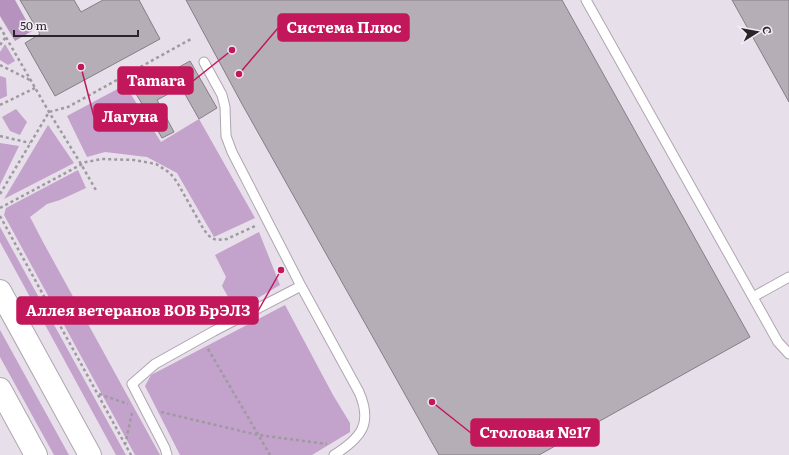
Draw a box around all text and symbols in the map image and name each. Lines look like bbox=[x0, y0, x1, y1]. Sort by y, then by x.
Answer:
scale bar bbox=[14, 12, 138, 38]
north arrow bbox=[737, 12, 777, 52]
callout: Система Плюс bbox=[278, 14, 409, 41]
text: Система Плюс bbox=[287, 15, 401, 38]
text: 50 m bbox=[20, 16, 47, 34]
text: С bbox=[759, 25, 776, 35]
callout: Tamara bbox=[118, 67, 193, 94]
text: Tamara bbox=[126, 68, 186, 91]
callout: Лагуна bbox=[94, 104, 167, 131]
text: Лагуна bbox=[102, 104, 159, 127]
callout: Аллея ветеранов ВОВ БрЭЛЗ bbox=[17, 297, 258, 324]
text: Аллея ветеранов ВОВ БрЭЛЗ bbox=[26, 298, 250, 321]
callout: Столовая №17 bbox=[471, 419, 599, 446]
text: Столовая №17 bbox=[479, 420, 591, 443]

